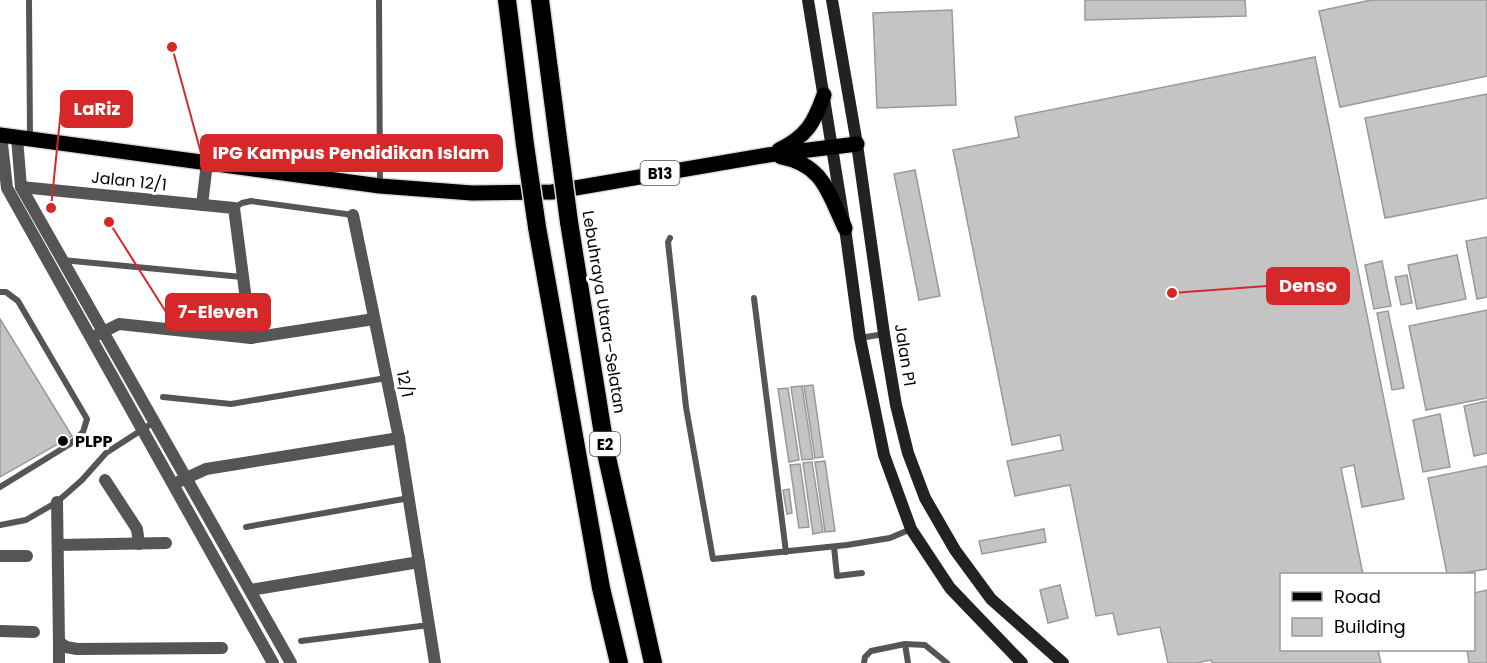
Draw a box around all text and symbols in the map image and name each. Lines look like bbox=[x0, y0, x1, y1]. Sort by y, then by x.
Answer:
callout: LaRiz bbox=[61, 91, 132, 127]
text: LaRiz bbox=[74, 96, 120, 121]
callout: IPG Kampus Pendidikan Islam bbox=[201, 135, 502, 171]
text: IPG Kampus Pendidikan Islam bbox=[213, 140, 489, 165]
road number: B13 bbox=[640, 161, 680, 185]
street label: Jalan 12/1 bbox=[90, 166, 168, 196]
street label: Lebuhraya Utara–Selatan bbox=[577, 209, 631, 415]
callout: Denso bbox=[1267, 268, 1349, 304]
text: Denso bbox=[1279, 273, 1337, 298]
callout: 7-Eleven bbox=[166, 294, 270, 330]
text: 7-Eleven bbox=[178, 299, 258, 324]
street label: Jalan P1 bbox=[889, 322, 921, 388]
street label: 12/1 bbox=[391, 368, 419, 400]
place label: PLPP bbox=[75, 430, 113, 453]
road number: E2 bbox=[590, 432, 620, 456]
marker: PLPP bbox=[56, 434, 70, 448]
legend bbox=[1280, 573, 1475, 651]
text: Road bbox=[1334, 584, 1381, 609]
text: Building bbox=[1334, 614, 1406, 639]

